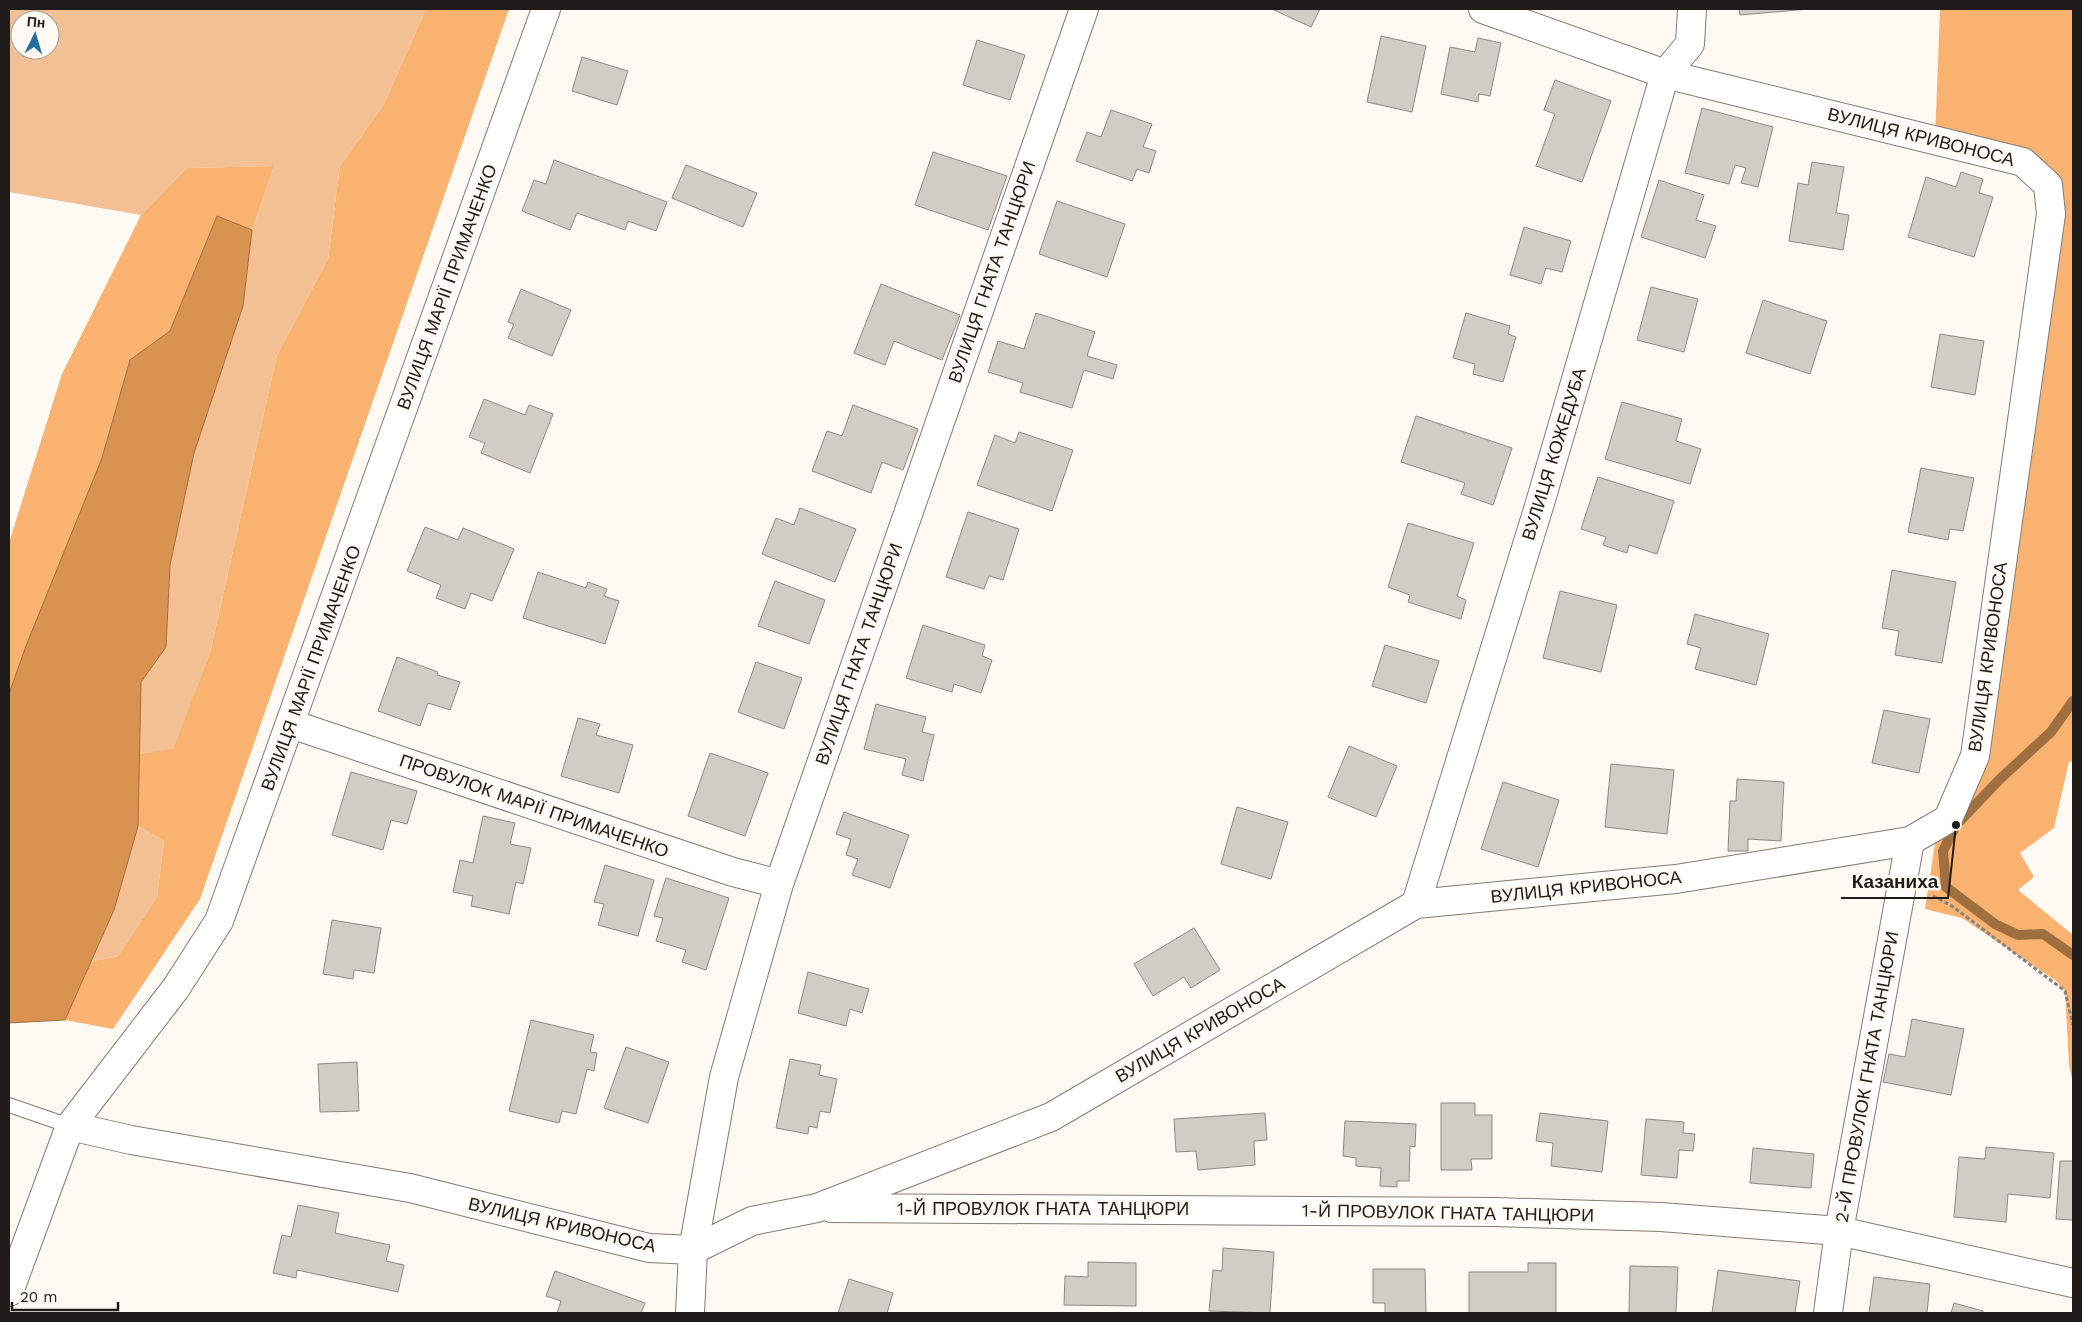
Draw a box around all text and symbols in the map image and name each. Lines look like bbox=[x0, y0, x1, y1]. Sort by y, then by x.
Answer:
north arrow bbox=[10, 10, 60, 60]
text: Пн bbox=[26, 13, 46, 31]
street label: ВУЛИЦЯ КРИВОНОСА bbox=[1825, 103, 2017, 170]
street label: ВУЛИЦЯ ГНАТА ТАНЦЮРИ bbox=[944, 158, 1039, 385]
street label: ВУЛИЦЯ МАРІЇ ПРИМАЧЕНКО bbox=[392, 161, 501, 412]
street label: ВУЛИЦЯ КОЖЕДУБА bbox=[1517, 365, 1590, 543]
street label: ВУЛИЦЯ ГНАТА ТАНЦЮРИ bbox=[811, 540, 906, 767]
street label: ВУЛИЦЯ МАРІЇ ПРИМАЧЕНКО bbox=[256, 542, 365, 793]
street label: ВУЛИЦЯ КРИВОНОСА bbox=[1964, 560, 2011, 753]
street label: ПРОВУЛОК МАРІЇ ПРИМАЧЕНКО bbox=[397, 750, 671, 862]
callout: Казаниха bbox=[1841, 864, 1948, 898]
street label: ВУЛИЦЯ КРИВОНОСА bbox=[1489, 866, 1682, 907]
text: Казаниха bbox=[1852, 870, 1939, 893]
street label: 2-Й ПРОВУЛОК ГНАТА ТАНЦЮРИ bbox=[1831, 930, 1902, 1224]
street label: ВУЛИЦЯ КРИВОНОСА bbox=[1111, 972, 1288, 1087]
street label: ВУЛИЦЯ КРИВОНОСА bbox=[466, 1193, 658, 1256]
street label: 1-Й ПРОВУЛОК ГНАТА ТАНЦЮРИ bbox=[897, 1198, 1189, 1219]
street label: 1-Й ПРОВУЛОК ГНАТА ТАНЦЮРИ bbox=[1302, 1199, 1594, 1226]
scale bar bbox=[12, 1280, 119, 1312]
text: 20 m bbox=[20, 1288, 58, 1306]

